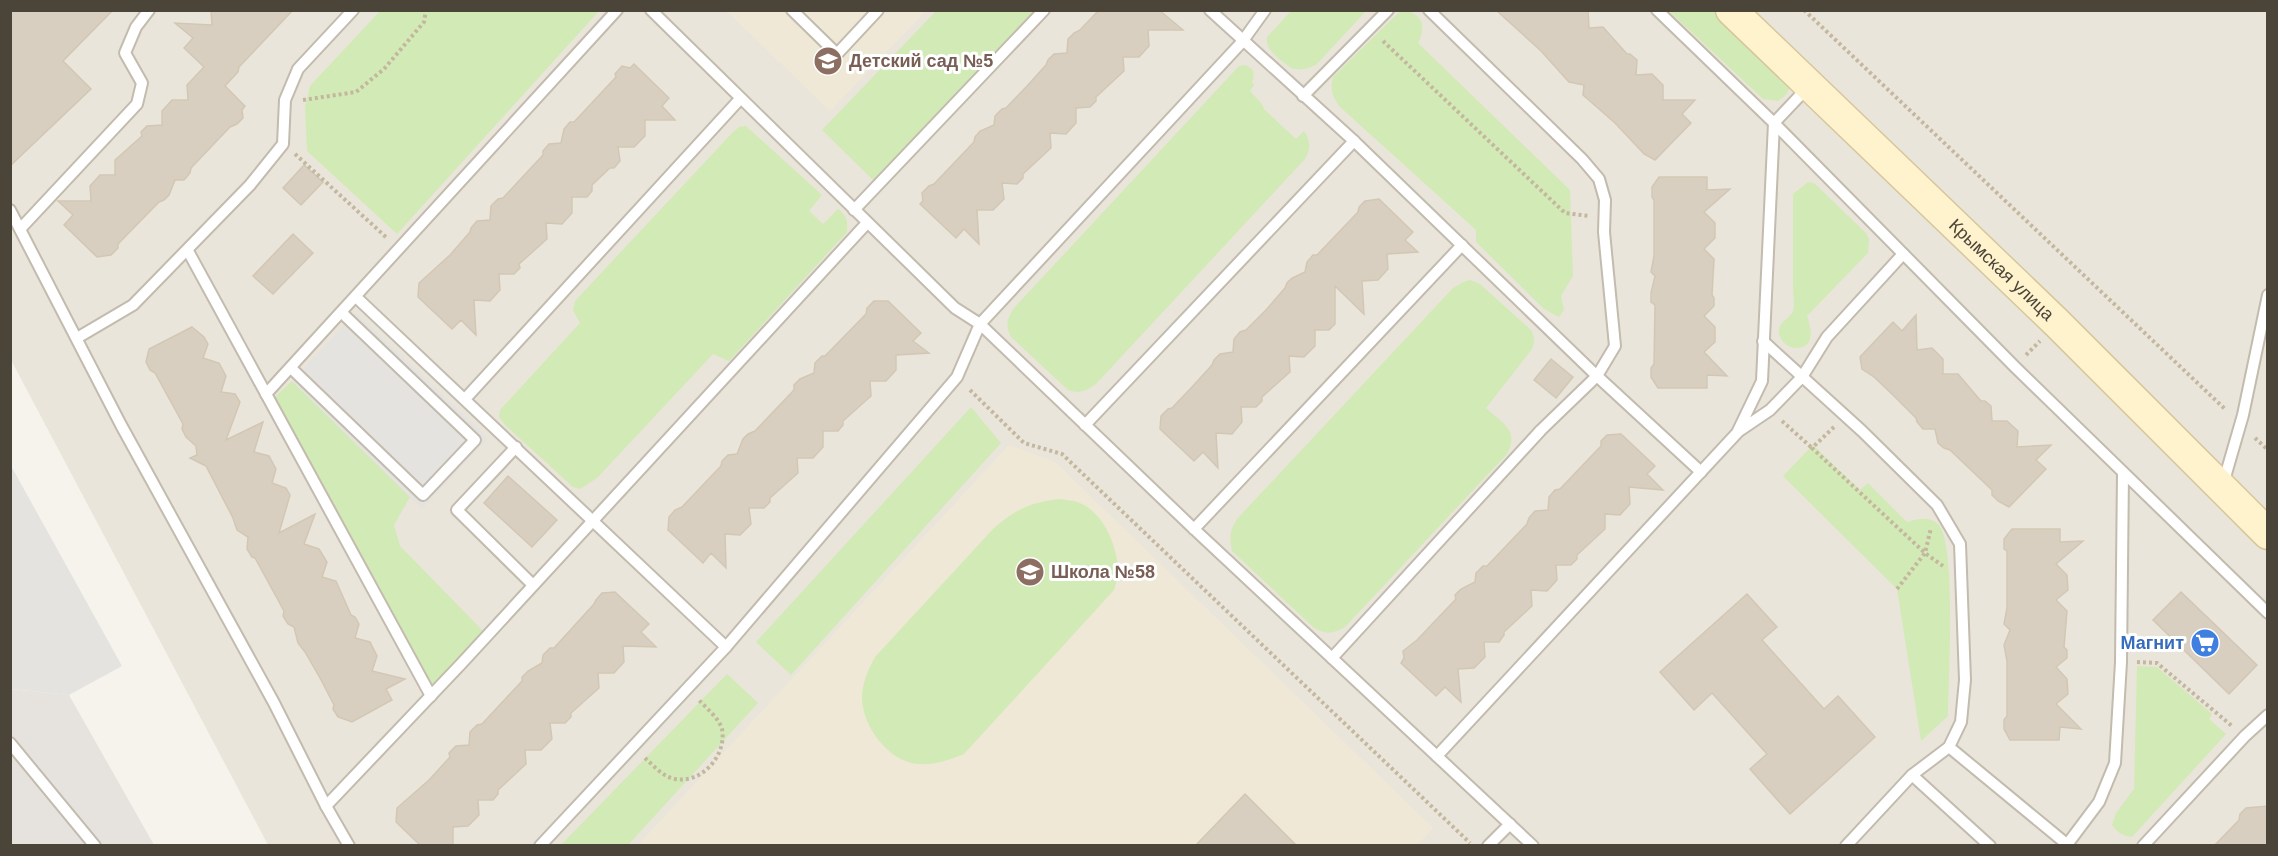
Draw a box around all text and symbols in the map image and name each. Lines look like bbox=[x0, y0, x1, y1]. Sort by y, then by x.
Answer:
school or university icon: Детский сад №5 bbox=[812, 45, 844, 77]
place label: Детский сад №5 bbox=[849, 51, 993, 71]
street label: Крымская улица bbox=[1945, 215, 2059, 325]
school or university icon: Школа №58 bbox=[1014, 556, 1046, 588]
place label: Школа №58 bbox=[1051, 562, 1155, 582]
supermarket icon: Магнит bbox=[2189, 627, 2221, 659]
place label: Магнит bbox=[2121, 633, 2184, 653]

